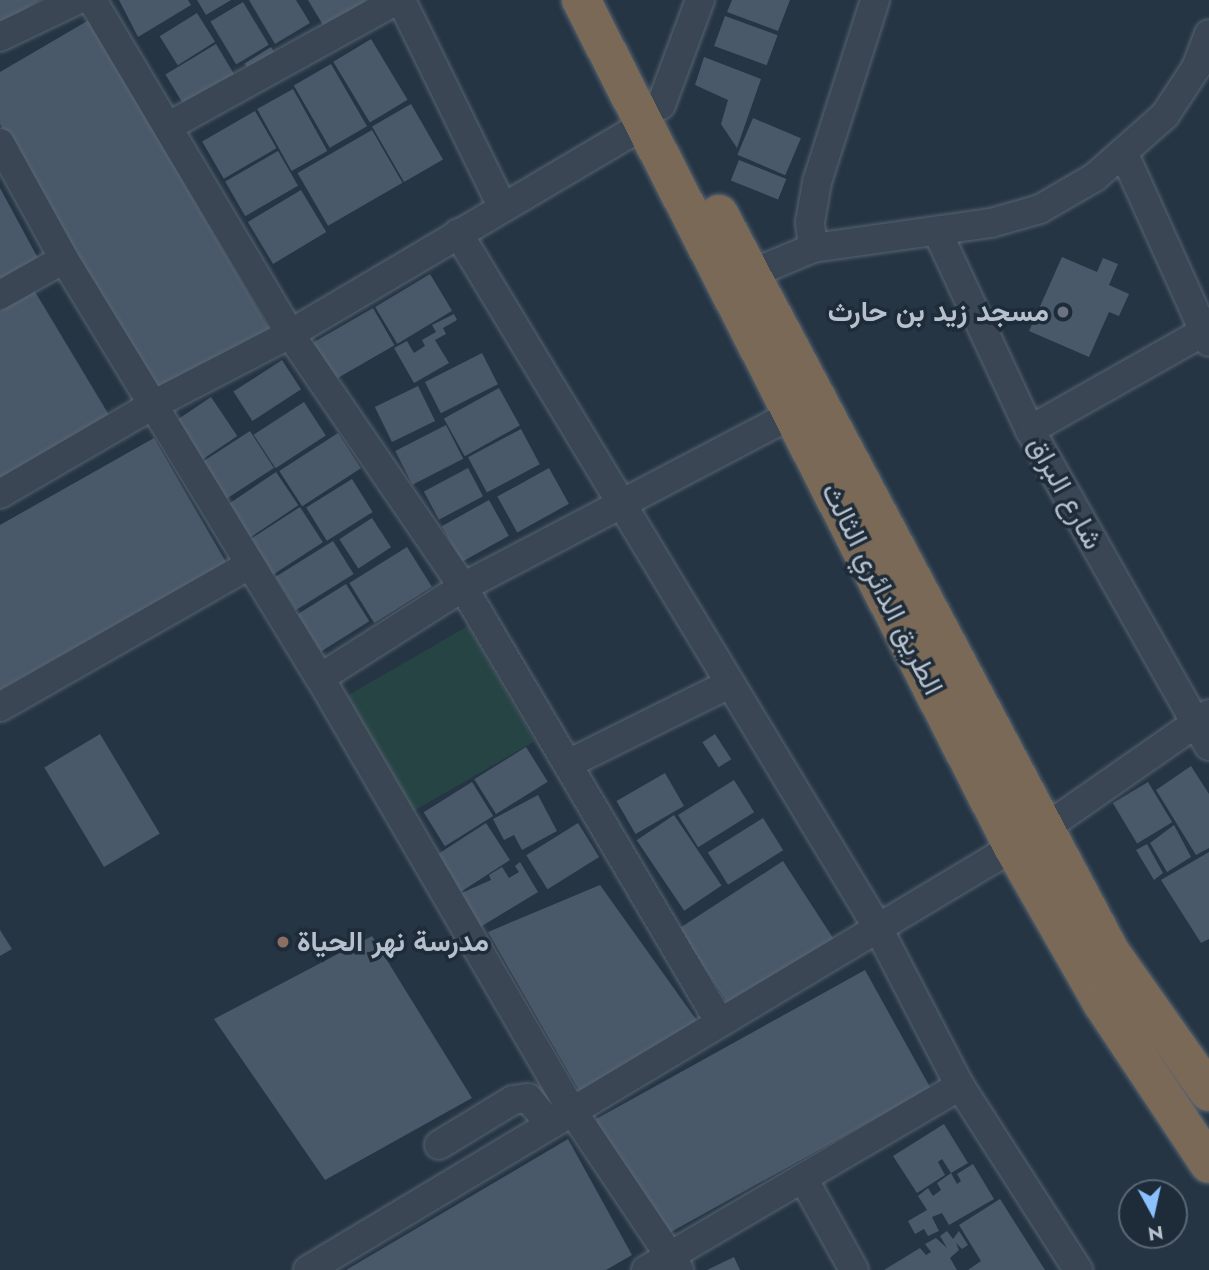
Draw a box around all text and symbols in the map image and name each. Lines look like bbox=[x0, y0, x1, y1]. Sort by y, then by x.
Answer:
place label: مسجد زيد بن حارث bbox=[828, 295, 1049, 329]
marker: مسجد زيد بن حارث bbox=[1055, 304, 1071, 320]
street label: شارع البراق bbox=[1020, 431, 1110, 555]
street label: الطريق الدائري الثالث bbox=[814, 478, 950, 700]
place label: مدرسة نهر الحياة bbox=[297, 925, 489, 959]
marker: مدرسة نهر الحياة bbox=[275, 934, 291, 950]
north arrow bbox=[1118, 1179, 1188, 1249]
text: N bbox=[1146, 1219, 1165, 1248]

